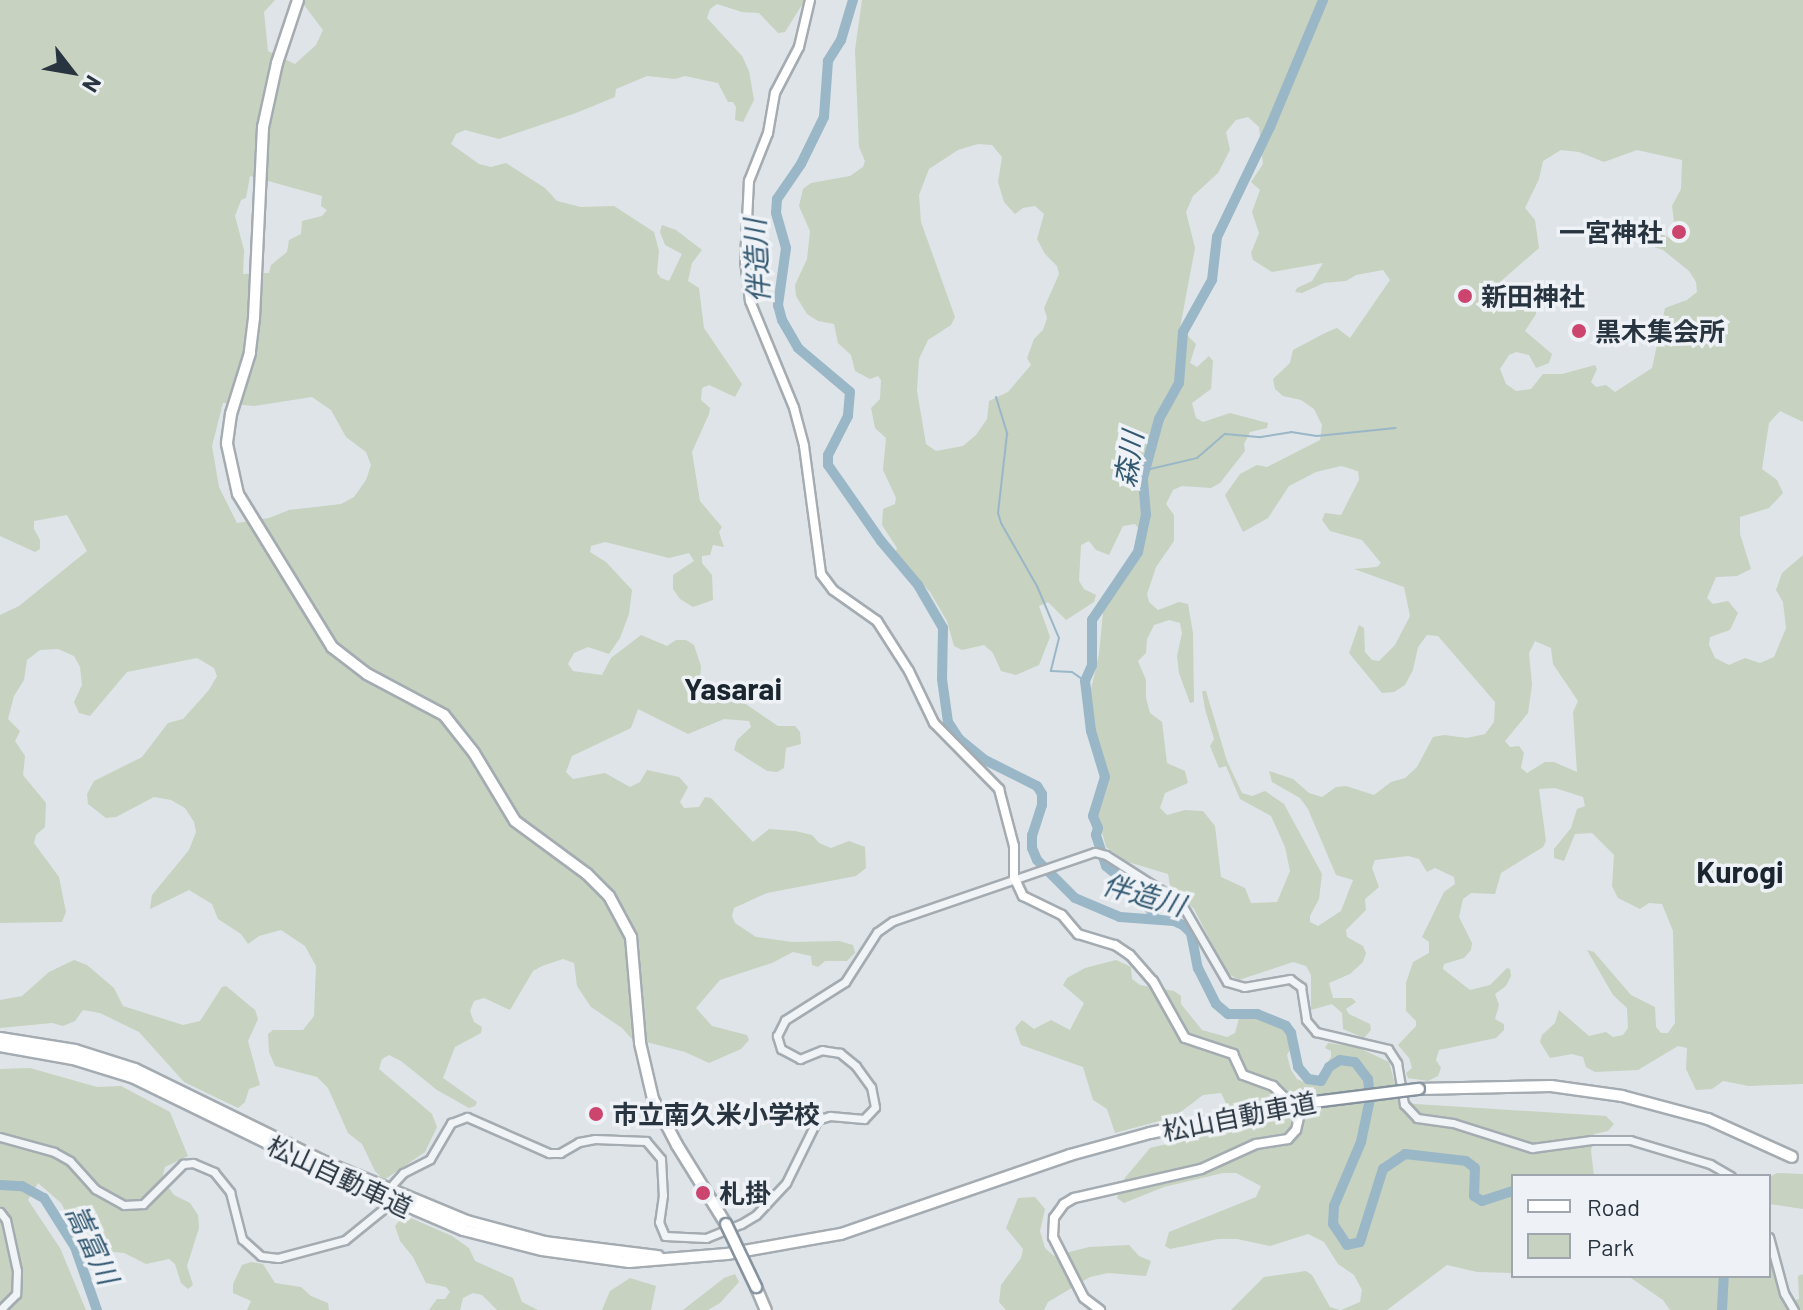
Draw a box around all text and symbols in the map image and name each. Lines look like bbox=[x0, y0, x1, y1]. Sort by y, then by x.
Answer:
north arrow bbox=[32, 32, 112, 112]
text: N bbox=[78, 71, 107, 97]
place label: 一宮神社 bbox=[1559, 216, 1663, 248]
water label: 伴造川 bbox=[737, 218, 775, 304]
marker: 一宮神社 bbox=[1670, 223, 1688, 241]
place label: 新田神社 bbox=[1481, 280, 1585, 312]
marker: 新田神社 bbox=[1456, 287, 1474, 305]
place label: 黒木集会所 bbox=[1595, 315, 1725, 347]
marker: 黒木集会所 bbox=[1570, 322, 1588, 340]
water label: 森川 bbox=[1107, 429, 1149, 489]
district label: Yasarai bbox=[684, 670, 782, 706]
district label: Kurogi bbox=[1696, 853, 1784, 889]
water label: 伴造川 bbox=[1099, 866, 1189, 922]
street label: 松山自動車道 bbox=[1159, 1086, 1319, 1146]
place label: 市立南久米小学校 bbox=[612, 1098, 820, 1130]
marker: 市立南久米小学校 bbox=[587, 1105, 605, 1123]
street label: 松山自動車道 bbox=[263, 1129, 417, 1223]
legend bbox=[1511, 1174, 1771, 1278]
place label: 札掛 bbox=[719, 1177, 771, 1209]
marker: 札掛 bbox=[694, 1184, 712, 1202]
text: Road bbox=[1587, 1192, 1640, 1221]
water label: 嵩富川 bbox=[60, 1199, 126, 1289]
text: Park bbox=[1587, 1232, 1634, 1261]

